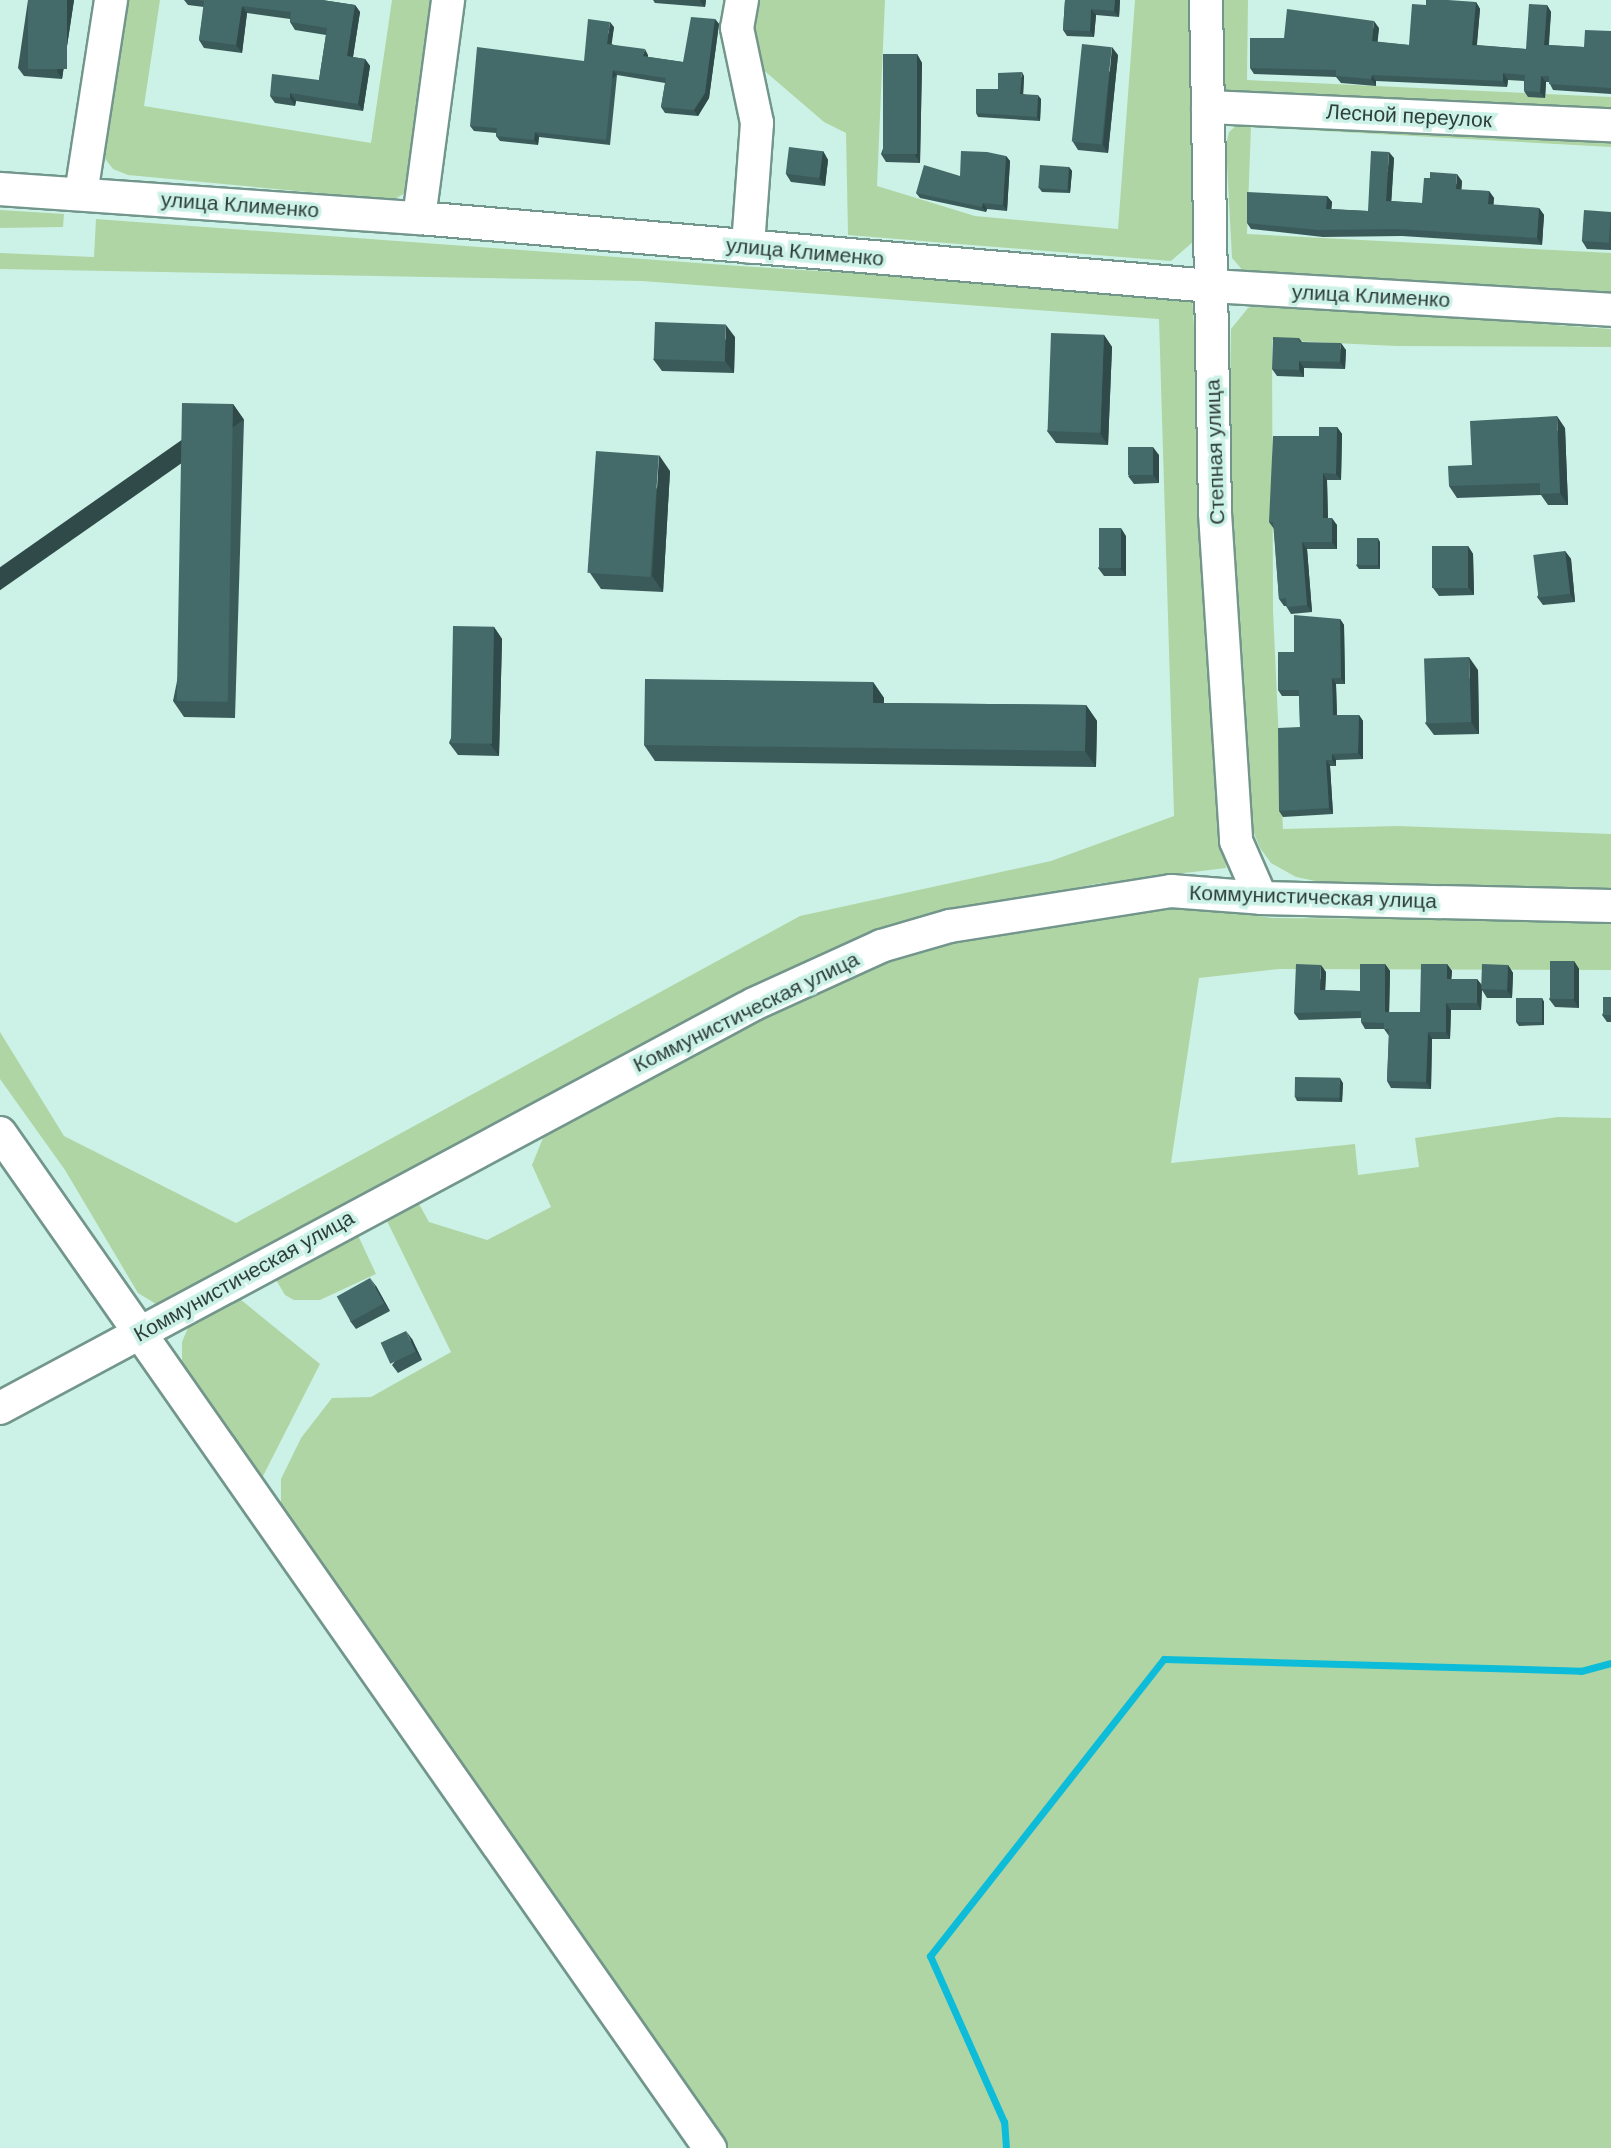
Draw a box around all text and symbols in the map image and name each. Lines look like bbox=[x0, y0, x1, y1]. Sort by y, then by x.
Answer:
street label: Лесной переулок bbox=[1325, 99, 1493, 133]
street label: улица Клименко bbox=[160, 187, 320, 223]
street label: улица Клименко bbox=[725, 233, 885, 271]
street label: улица Клименко bbox=[1291, 279, 1451, 313]
street label: Степная улица bbox=[1200, 379, 1230, 525]
street label: Коммунистическая улица bbox=[1189, 880, 1437, 914]
street label: Коммунистическая улица bbox=[629, 946, 863, 1078]
street label: Коммунистическая улица bbox=[130, 1205, 358, 1347]

